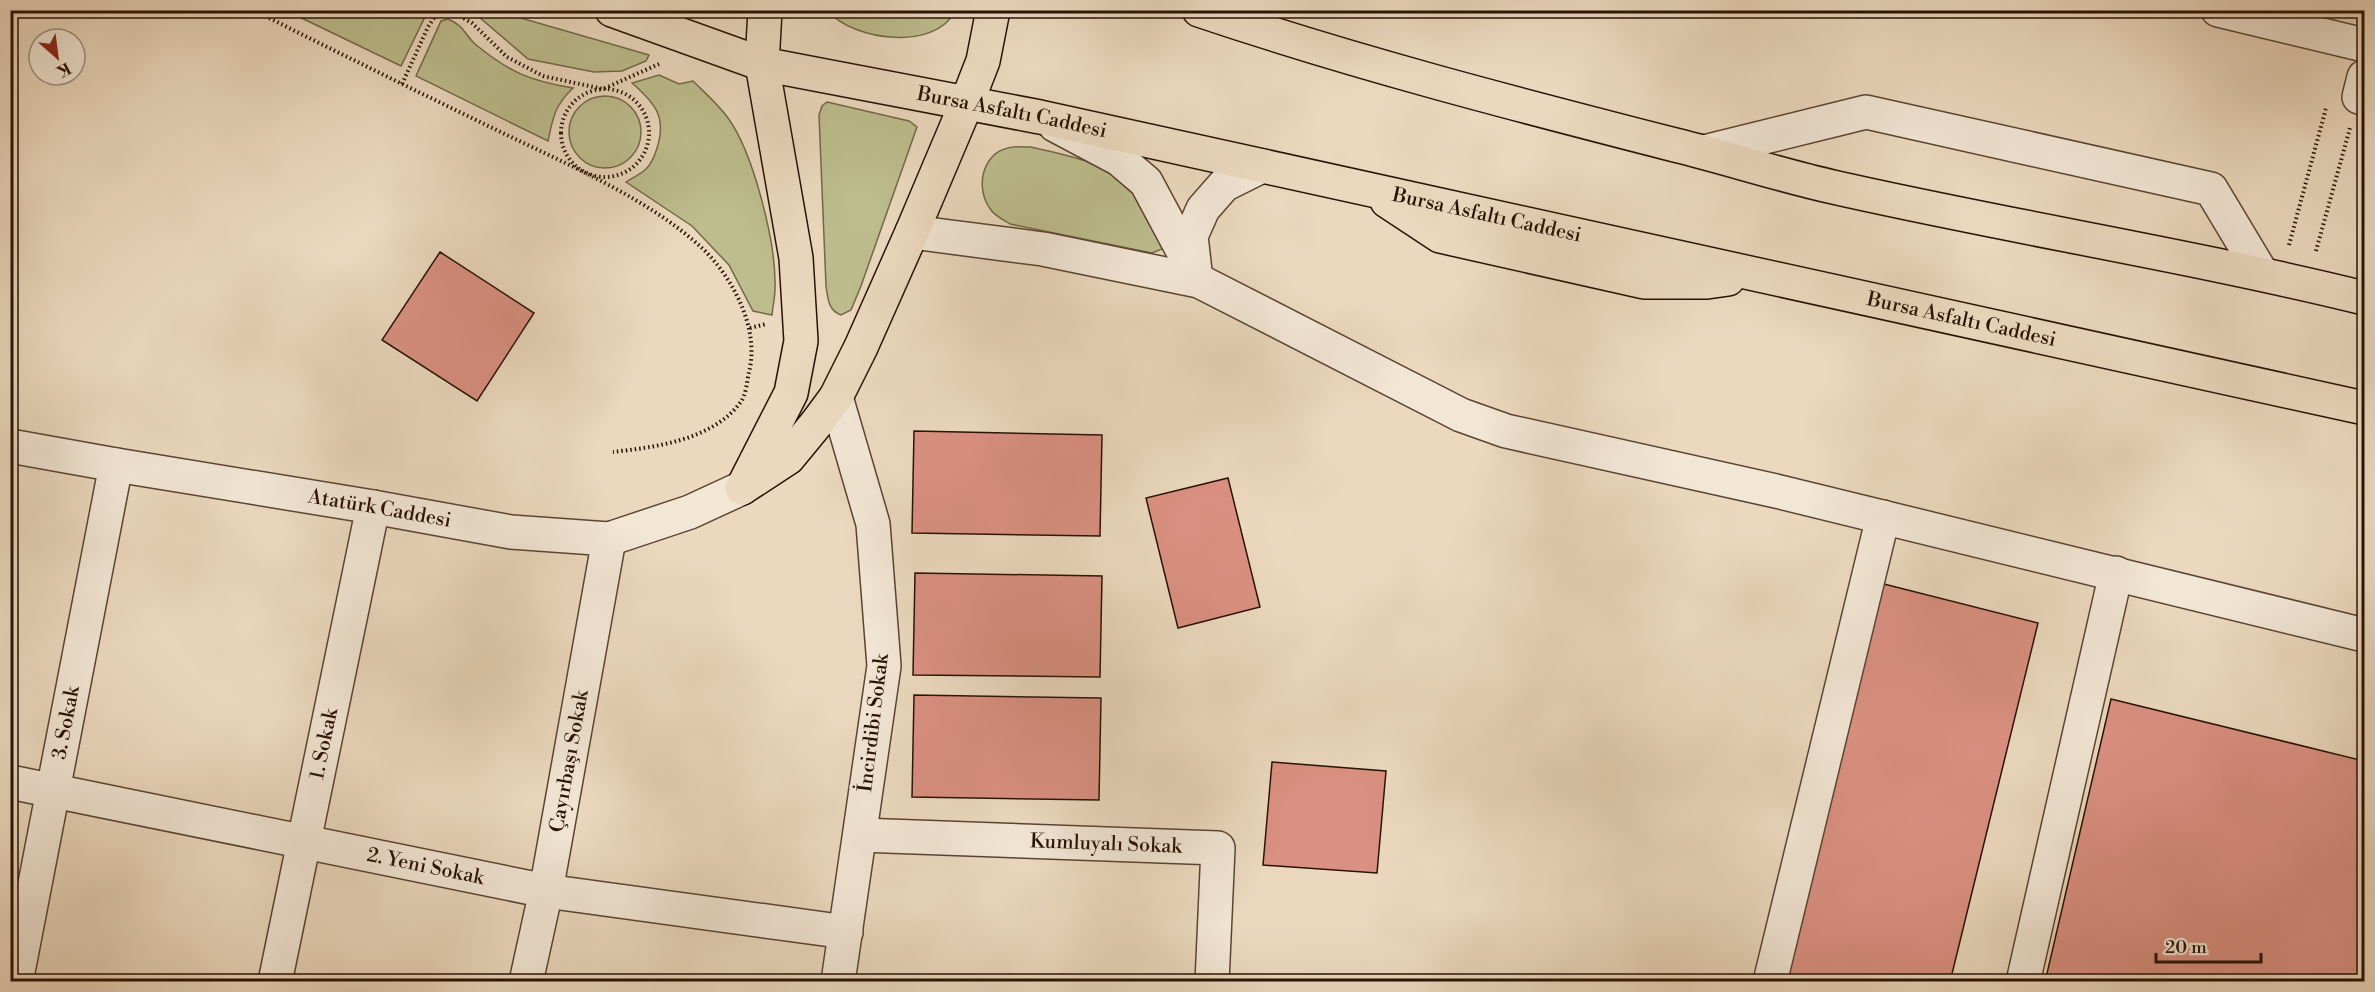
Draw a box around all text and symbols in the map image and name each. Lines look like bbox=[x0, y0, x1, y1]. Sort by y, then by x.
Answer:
north arrow bbox=[27, 27, 87, 87]
text: K bbox=[52, 57, 74, 82]
street label: Bursa Asfaltı Caddesi bbox=[914, 81, 1109, 144]
street label: Bursa Asfaltı Caddesi bbox=[1389, 182, 1584, 248]
street label: Bursa Asfaltı Caddesi bbox=[1864, 286, 2059, 353]
street label: Atatürk Caddesi bbox=[305, 484, 454, 534]
street label: İncirdibi Sokak bbox=[852, 651, 895, 794]
street label: 3. Sokak bbox=[47, 683, 86, 762]
street label: Çayırbaşı Sokak bbox=[544, 687, 594, 834]
street label: 1. Sokak bbox=[305, 705, 344, 782]
street label: Kumluyalı Sokak bbox=[1029, 829, 1184, 859]
street label: 2. Yeni Sokak bbox=[365, 842, 488, 891]
scale bar bbox=[2156, 926, 2261, 964]
text: 20 m bbox=[2165, 936, 2207, 959]

